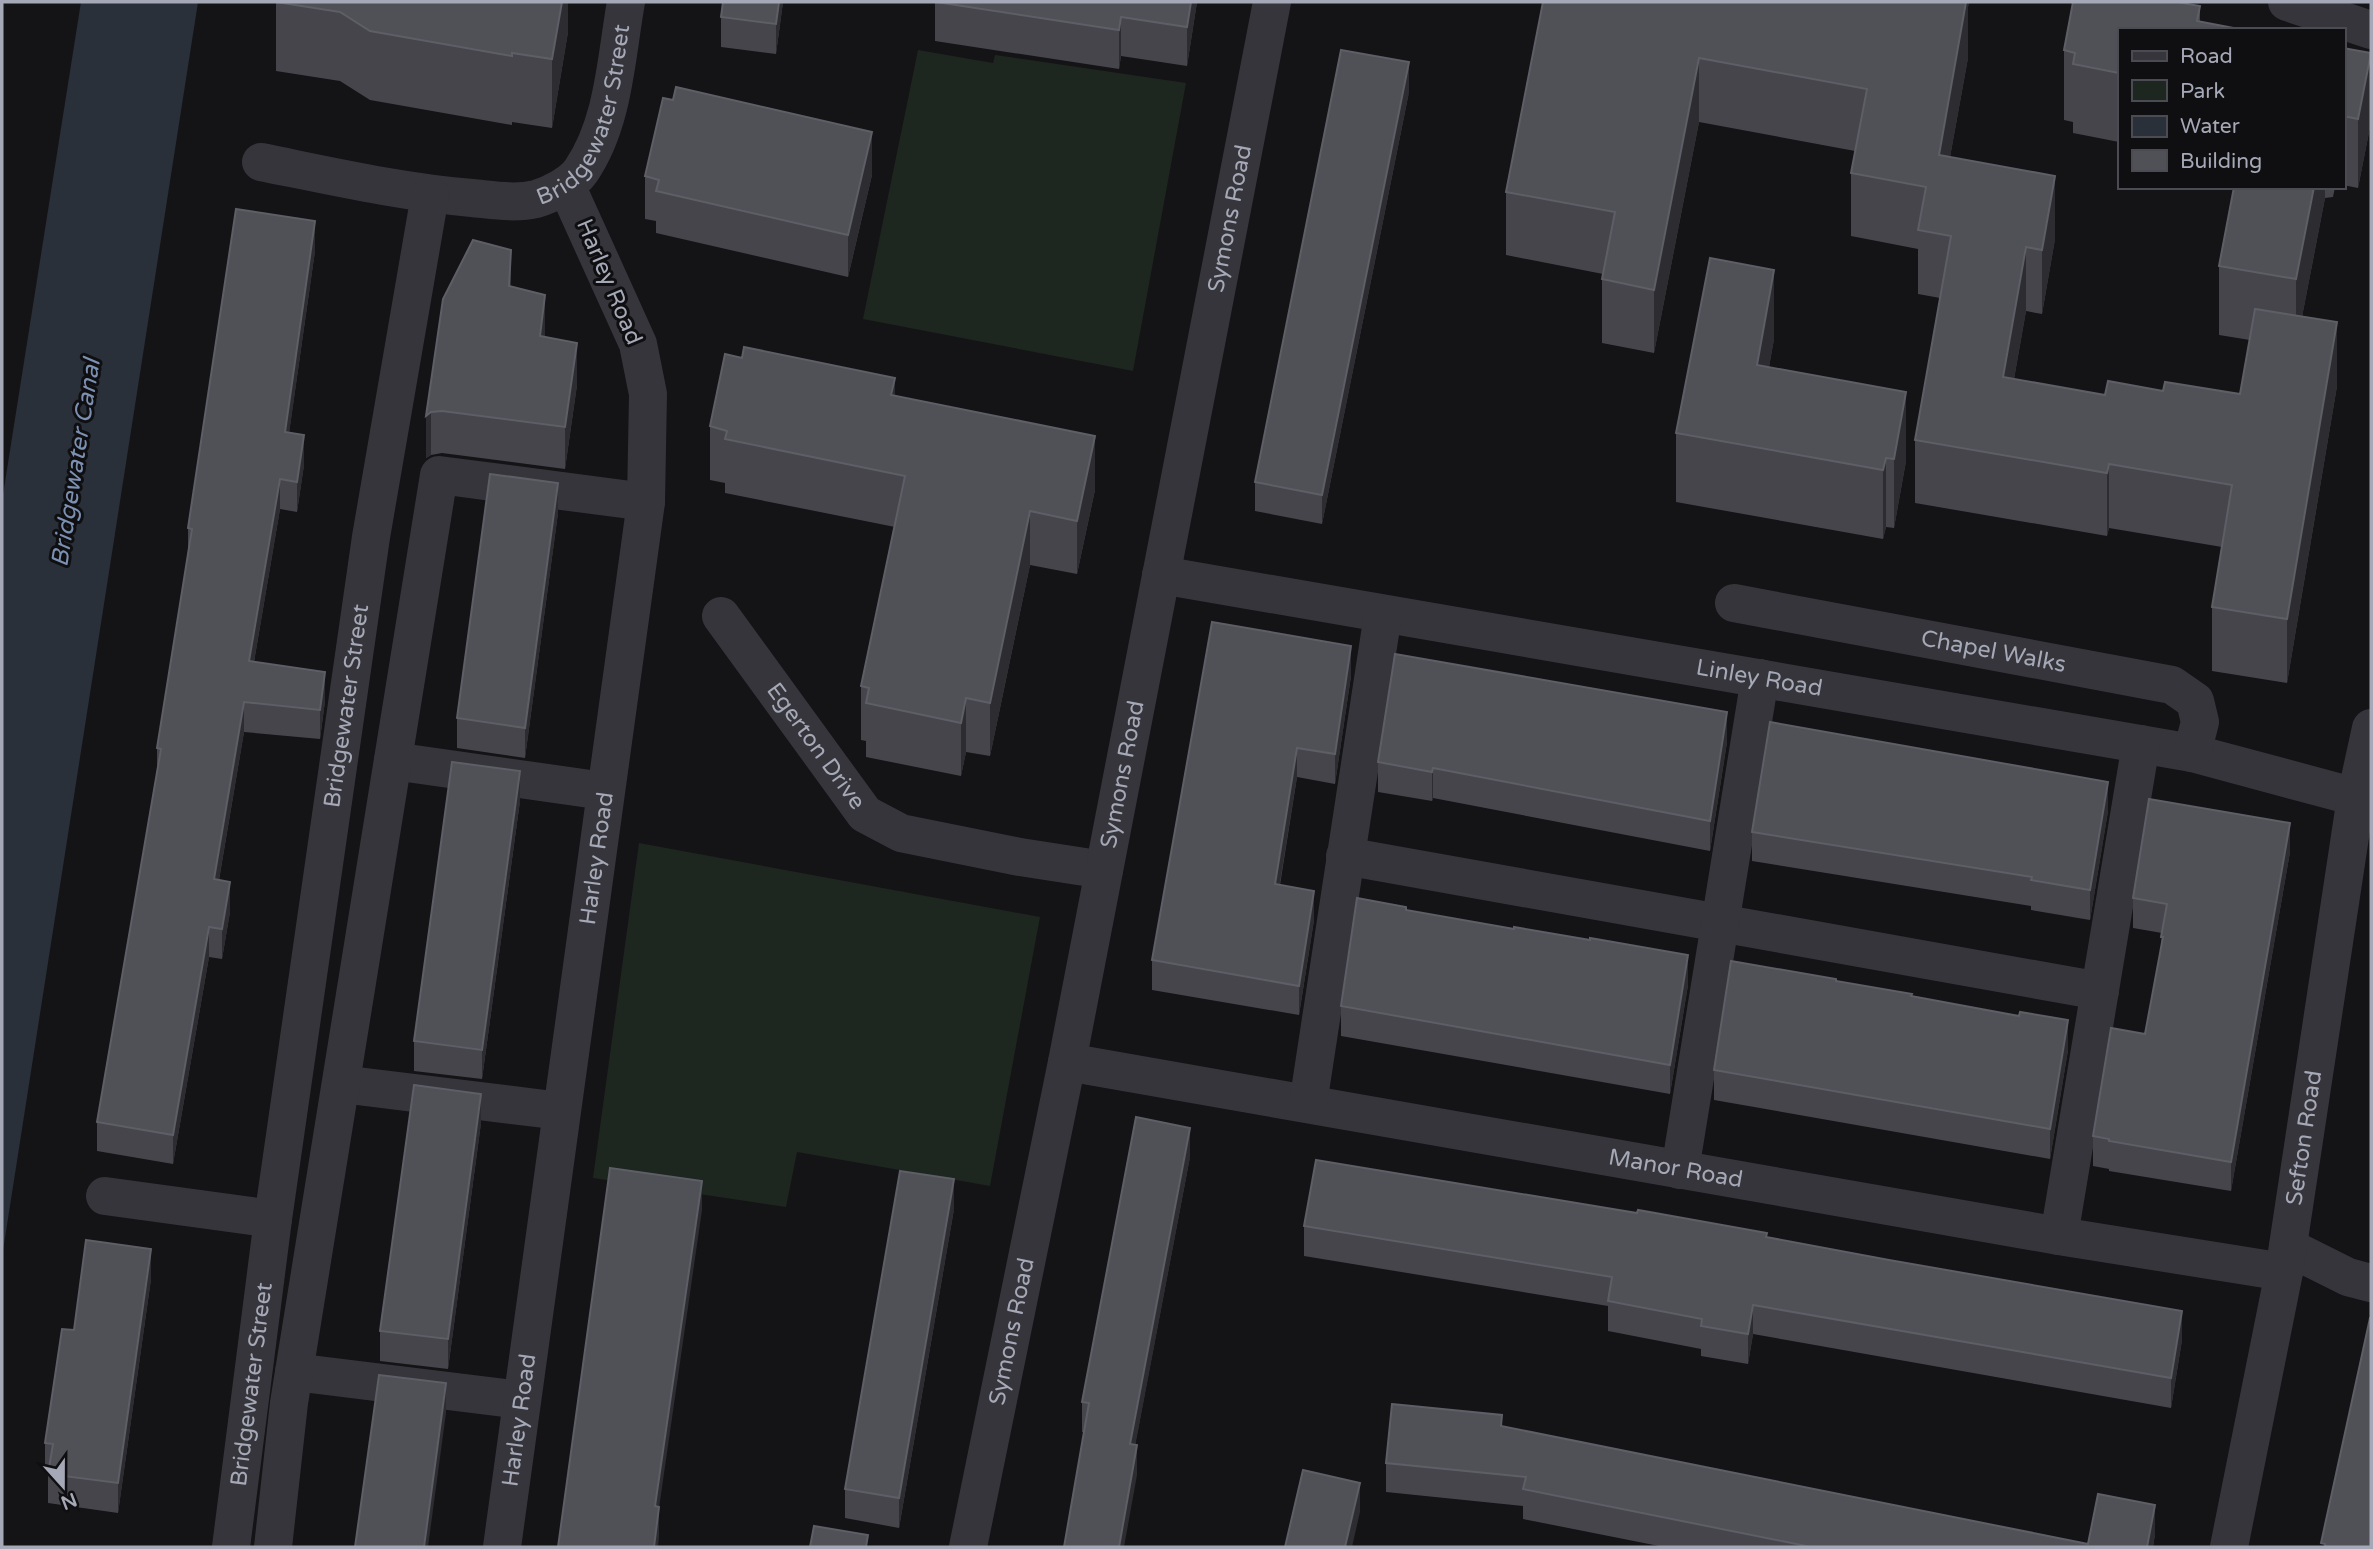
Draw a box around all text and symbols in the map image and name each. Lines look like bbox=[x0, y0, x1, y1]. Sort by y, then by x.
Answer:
street label: Bridgewater Street bbox=[532, 22, 636, 212]
legend bbox=[2118, 28, 2345, 189]
text: Road bbox=[2180, 44, 2233, 69]
text: Park bbox=[2180, 79, 2225, 104]
text: Water bbox=[2180, 114, 2240, 139]
street label: Symons Road bbox=[1202, 142, 1258, 295]
text: Building bbox=[2180, 149, 2262, 174]
street label: Harley Road bbox=[570, 215, 648, 349]
water label: Bridgewater Canal bbox=[45, 354, 107, 569]
street label: Bridgewater Street bbox=[318, 602, 375, 810]
street label: Chapel Walks bbox=[1919, 624, 2068, 679]
street label: Linley Road bbox=[1694, 654, 1825, 703]
street label: Egerton Drive bbox=[760, 677, 871, 815]
street label: Symons Road bbox=[1095, 698, 1151, 851]
street label: Harley Road bbox=[574, 790, 620, 927]
street label: Sefton Road bbox=[2280, 1069, 2328, 1207]
street label: Manor Road bbox=[1606, 1143, 1745, 1194]
street label: Symons Road bbox=[983, 1255, 1041, 1408]
street label: Bridgewater Street bbox=[225, 1281, 279, 1488]
street label: Harley Road bbox=[496, 1352, 542, 1488]
north arrow bbox=[28, 1451, 98, 1521]
text: N bbox=[58, 1488, 80, 1514]

